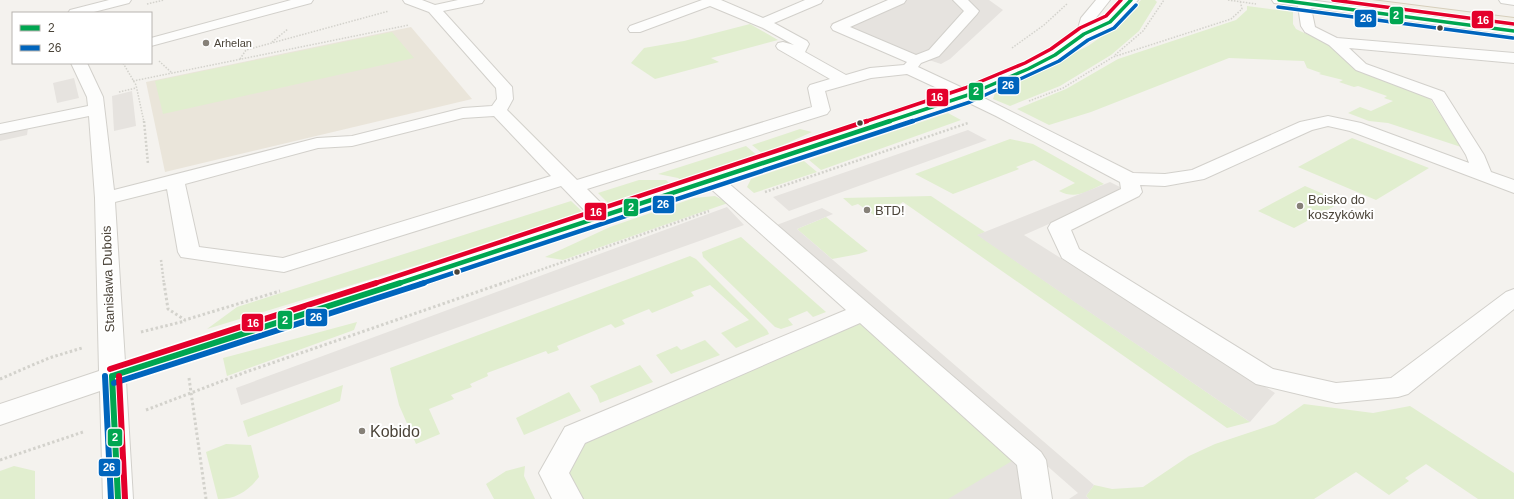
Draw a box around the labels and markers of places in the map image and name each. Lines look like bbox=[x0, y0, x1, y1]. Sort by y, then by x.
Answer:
unlabelled marker bbox=[1435, 23, 1445, 33]
place label: Arhelan bbox=[214, 37, 252, 49]
marker: Arhelan bbox=[201, 38, 211, 48]
unlabelled marker bbox=[855, 118, 865, 128]
place label: Boisko do koszykówki bbox=[1308, 192, 1374, 222]
marker: Boisko do koszykówki bbox=[1295, 201, 1305, 211]
place label: BTD! bbox=[875, 203, 905, 218]
marker: BTD! bbox=[862, 205, 872, 215]
unlabelled marker bbox=[452, 267, 462, 277]
place label: Kobido bbox=[370, 423, 420, 440]
marker: Kobido bbox=[357, 426, 367, 436]

